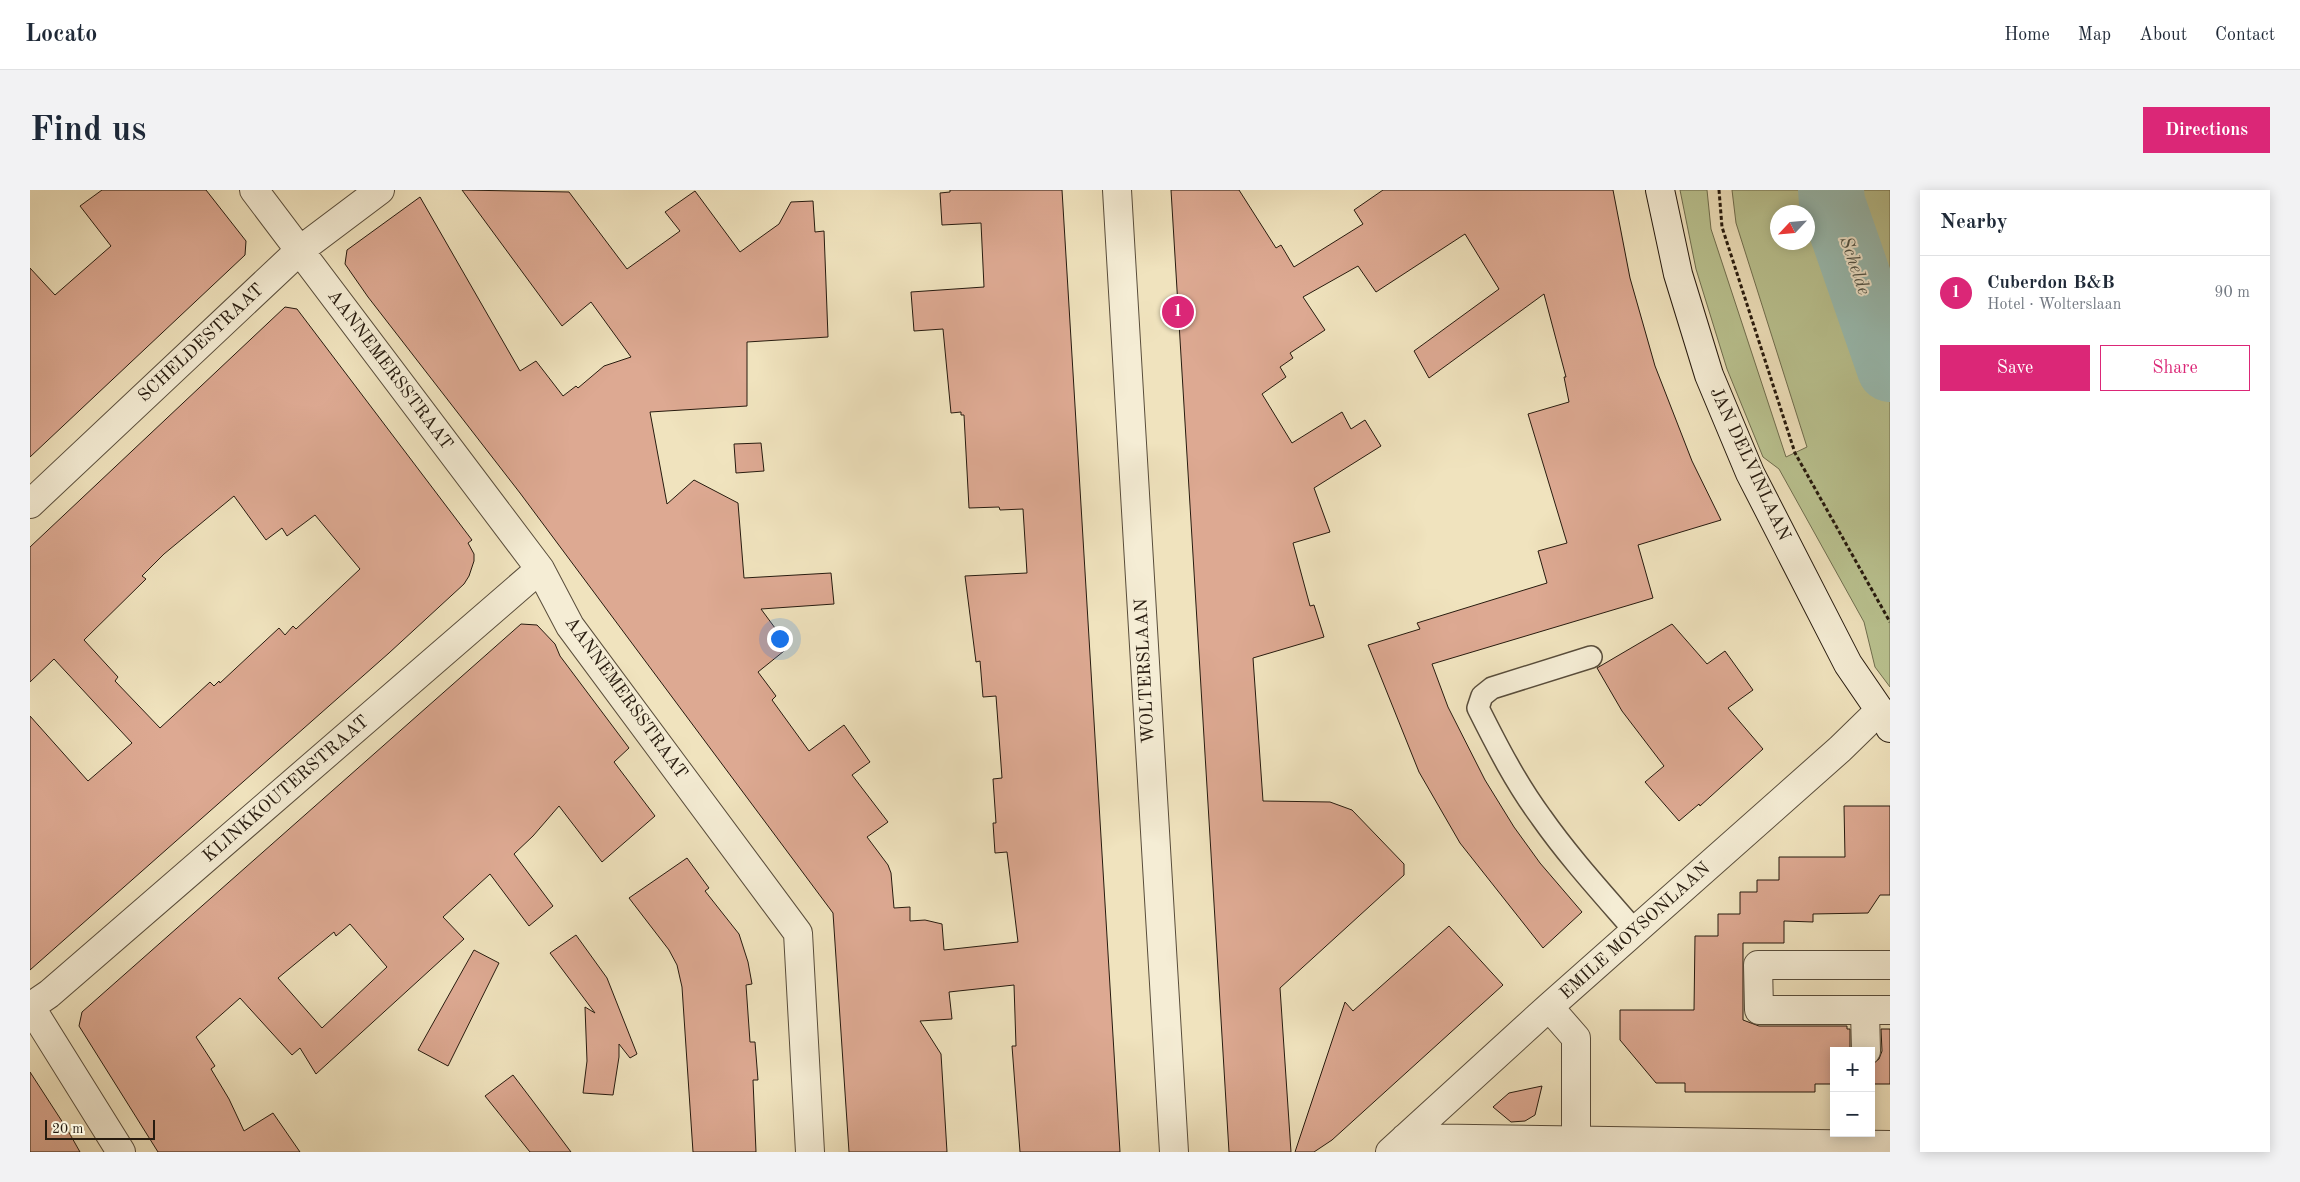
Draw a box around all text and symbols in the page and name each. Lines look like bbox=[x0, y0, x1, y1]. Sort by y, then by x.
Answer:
text: Locato bbox=[25, 23, 97, 47]
text: Home bbox=[2004, 26, 2050, 44]
text: Map bbox=[2078, 26, 2111, 44]
text: About bbox=[2139, 26, 2187, 44]
text: Contact bbox=[2215, 26, 2275, 44]
button: Directions bbox=[2143, 107, 2270, 153]
text: Find us bbox=[30, 113, 146, 148]
north arrow bbox=[1770, 205, 1815, 250]
text: Nearby bbox=[1940, 212, 2008, 233]
water label: Schelde bbox=[1835, 234, 1873, 298]
text: Cuberdon B&B bbox=[1987, 274, 2115, 293]
street label: SCHELDESTRAAT bbox=[135, 280, 267, 406]
text: 1 bbox=[1951, 285, 1961, 301]
text: 90 m bbox=[2214, 285, 2250, 301]
street label: AANNEMERSSTRAAT bbox=[324, 287, 456, 453]
pin: 1 bbox=[1162, 293, 1194, 331]
text: Hotel · Wolterslaan bbox=[1987, 297, 2121, 313]
button: Save bbox=[1940, 345, 2090, 391]
button: Share bbox=[2100, 345, 2250, 391]
street label: JAN DELVINLAAN bbox=[1707, 385, 1794, 544]
street label: WOLTERSLAAN bbox=[1132, 598, 1158, 744]
street label: AANNEMERSSTRAAT bbox=[561, 614, 691, 782]
your location bbox=[767, 626, 793, 652]
street label: KLINKKOUTERSTRAAT bbox=[200, 712, 372, 866]
street label: EMILE MOYSONLAAN bbox=[1557, 859, 1714, 1003]
map controls bbox=[1830, 1047, 1875, 1137]
button: + bbox=[1830, 1047, 1875, 1092]
button: − bbox=[1830, 1092, 1875, 1137]
scale bar bbox=[45, 1117, 155, 1140]
text: 20 m bbox=[52, 1122, 83, 1136]

